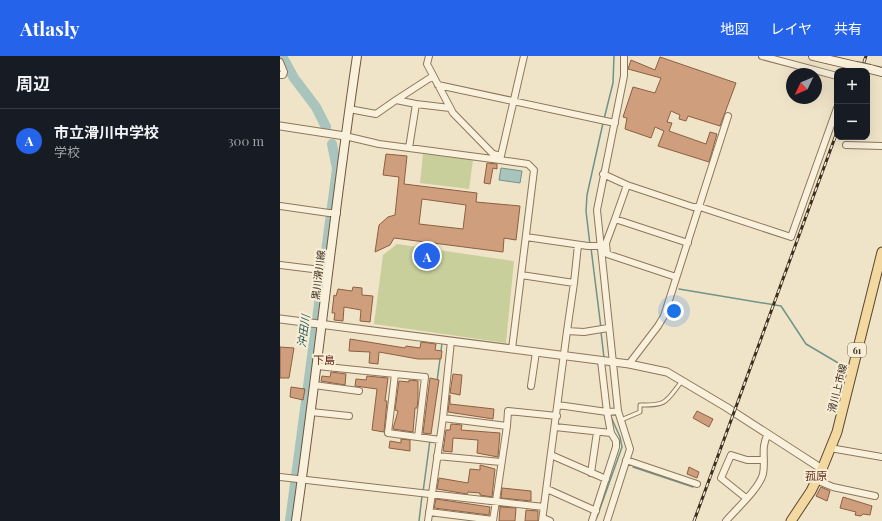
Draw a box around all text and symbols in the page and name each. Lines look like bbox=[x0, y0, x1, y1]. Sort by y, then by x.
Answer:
text: Atlasly bbox=[20, 15, 80, 41]
text: 地図 bbox=[720, 19, 748, 38]
text: レイヤ bbox=[770, 19, 812, 38]
text: 共有 bbox=[834, 19, 862, 38]
north arrow bbox=[786, 68, 822, 104]
map controls bbox=[834, 68, 870, 140]
button: + bbox=[834, 68, 870, 104]
text: 周辺 bbox=[16, 72, 50, 94]
button: − bbox=[834, 104, 870, 140]
text: 市立滑川中学校 bbox=[54, 122, 159, 142]
text: A bbox=[25, 132, 33, 149]
text: 300 m bbox=[228, 132, 264, 149]
text: 学校 bbox=[54, 143, 80, 160]
pin: A bbox=[414, 241, 440, 271]
street label: 黒川滑川線 bbox=[308, 249, 328, 301]
your location bbox=[664, 301, 684, 321]
water label: 沖田川 bbox=[293, 313, 313, 348]
road number: 61 bbox=[848, 343, 866, 357]
district label: 下島 bbox=[313, 352, 335, 367]
street label: 滑川上市線 bbox=[824, 362, 850, 414]
district label: 菰原 bbox=[805, 468, 827, 483]

